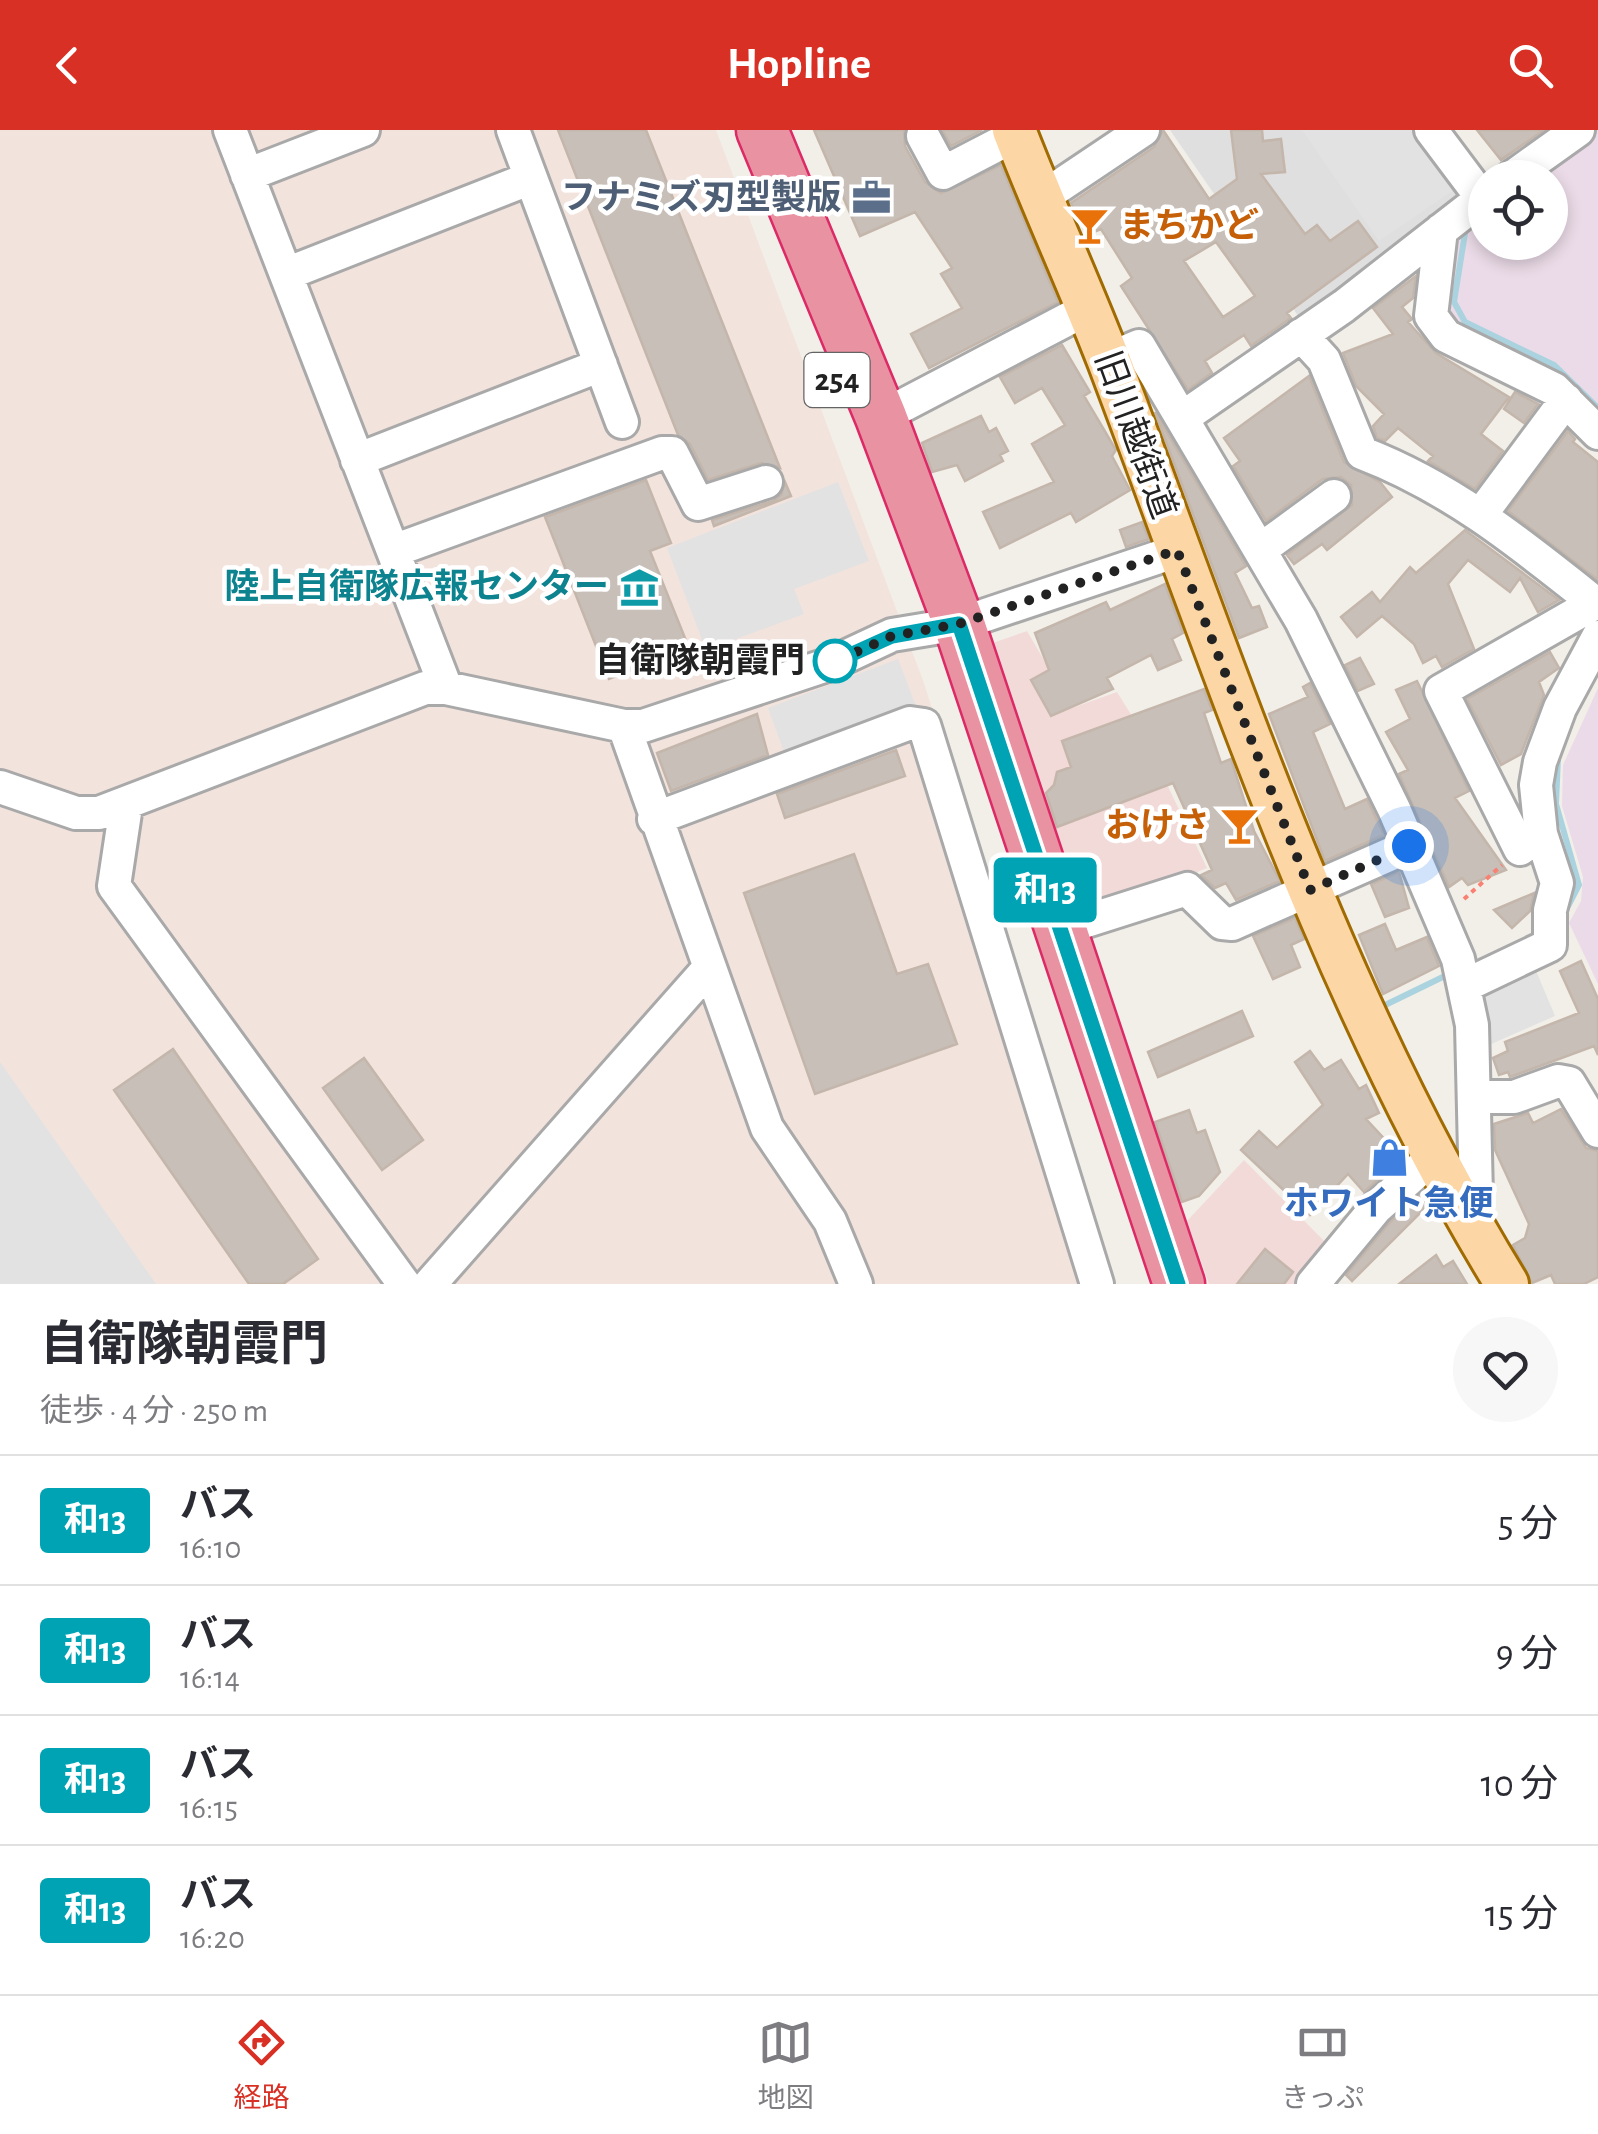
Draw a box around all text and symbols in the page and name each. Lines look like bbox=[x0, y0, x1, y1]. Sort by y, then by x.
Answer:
icon: back bbox=[40, 38, 95, 93]
icon: search bbox=[1503, 38, 1558, 93]
text: Hopline bbox=[727, 42, 871, 87]
map controls bbox=[1468, 160, 1568, 260]
button: locate bbox=[1468, 160, 1568, 260]
office icon: フナミズ刃型製版 bbox=[850, 177, 892, 219]
place label: フナミズ刃型製版 bbox=[561, 178, 841, 216]
bar icon: まちかど bbox=[1068, 205, 1110, 247]
place label: まちかど bbox=[1119, 207, 1259, 244]
street label: 旧川越街道 bbox=[1089, 346, 1183, 523]
road number: 254 bbox=[804, 353, 870, 407]
museum icon: 陸上自衛隊広報センター bbox=[618, 566, 660, 608]
place label: 陸上自衛隊広報センター bbox=[224, 568, 609, 605]
marker: 自衛隊朝霞門 bbox=[814, 640, 856, 682]
place label: 自衛隊朝霞門 bbox=[595, 642, 805, 679]
bar icon: おけさ bbox=[1219, 805, 1261, 847]
place label: おけさ bbox=[1105, 808, 1210, 844]
your location bbox=[1384, 821, 1434, 871]
line badge: 和13 bbox=[988, 858, 1102, 922]
text: 和13 bbox=[1014, 873, 1076, 908]
shop icon: ホワイト急便 bbox=[1368, 1136, 1410, 1178]
place label: ホワイト急便 bbox=[1284, 1185, 1494, 1222]
button: heart bbox=[1453, 1317, 1558, 1422]
text: 自衛隊朝霞門 bbox=[40, 1322, 328, 1370]
text: 徒歩 · 4 分 · 250 m bbox=[40, 1395, 268, 1427]
text: バス bbox=[180, 1487, 256, 1525]
text: 和13 bbox=[64, 1503, 126, 1538]
text: 5 分 bbox=[1498, 1506, 1558, 1544]
text: 16:10 bbox=[180, 1532, 241, 1564]
text: バス bbox=[180, 1617, 256, 1655]
text: 和13 bbox=[64, 1633, 126, 1668]
text: 9 分 bbox=[1496, 1636, 1558, 1674]
text: 16:14 bbox=[180, 1662, 240, 1694]
text: バス bbox=[180, 1747, 256, 1785]
text: 和13 bbox=[64, 1763, 126, 1798]
text: 10 分 bbox=[1481, 1766, 1558, 1804]
text: 16:15 bbox=[180, 1792, 238, 1824]
text: バス bbox=[180, 1877, 256, 1915]
text: 和13 bbox=[64, 1893, 126, 1928]
text: 15 分 bbox=[1485, 1896, 1558, 1934]
text: 16:20 bbox=[180, 1922, 245, 1954]
tab: 経路 bbox=[234, 2015, 290, 2116]
tab: 地図 bbox=[758, 2015, 814, 2116]
tab: きっぷ bbox=[1281, 2015, 1364, 2116]

